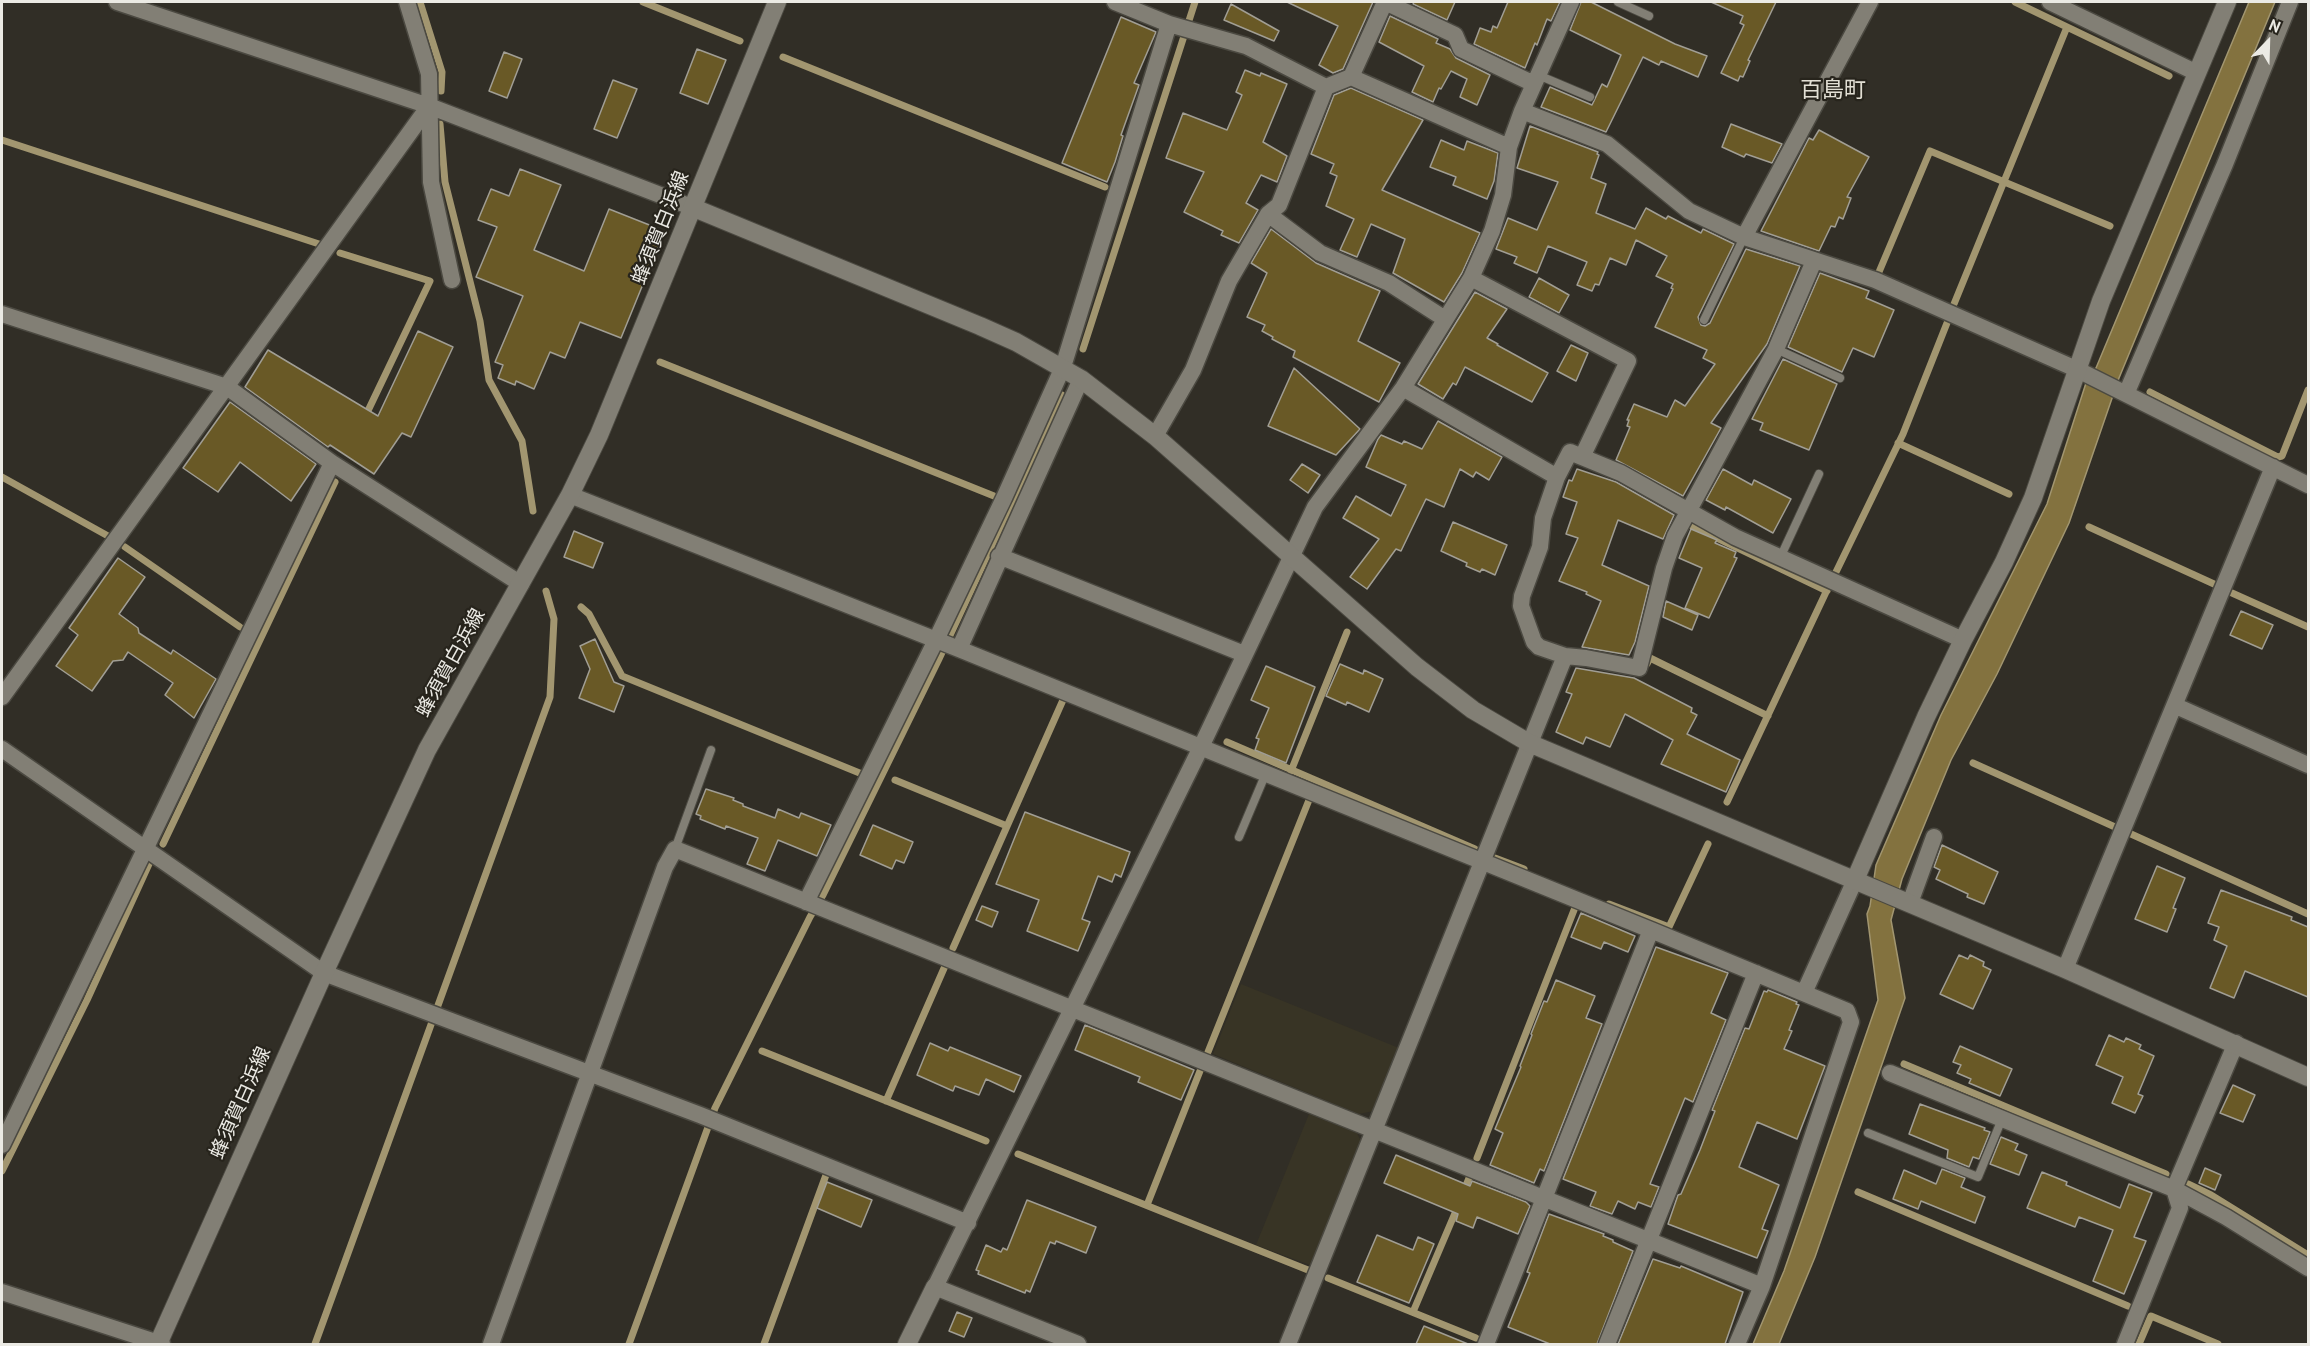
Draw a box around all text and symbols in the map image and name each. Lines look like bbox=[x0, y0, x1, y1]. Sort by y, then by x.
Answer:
north arrow bbox=[2238, 12, 2298, 72]
text: N bbox=[2266, 14, 2284, 37]
district label: 百島町 bbox=[1800, 78, 1866, 104]
street label: 蜂須賀白浜線 bbox=[627, 168, 695, 288]
street label: 蜂須賀白浜線 bbox=[411, 605, 491, 721]
street label: 蜂須賀白浜線 bbox=[206, 1043, 276, 1163]

